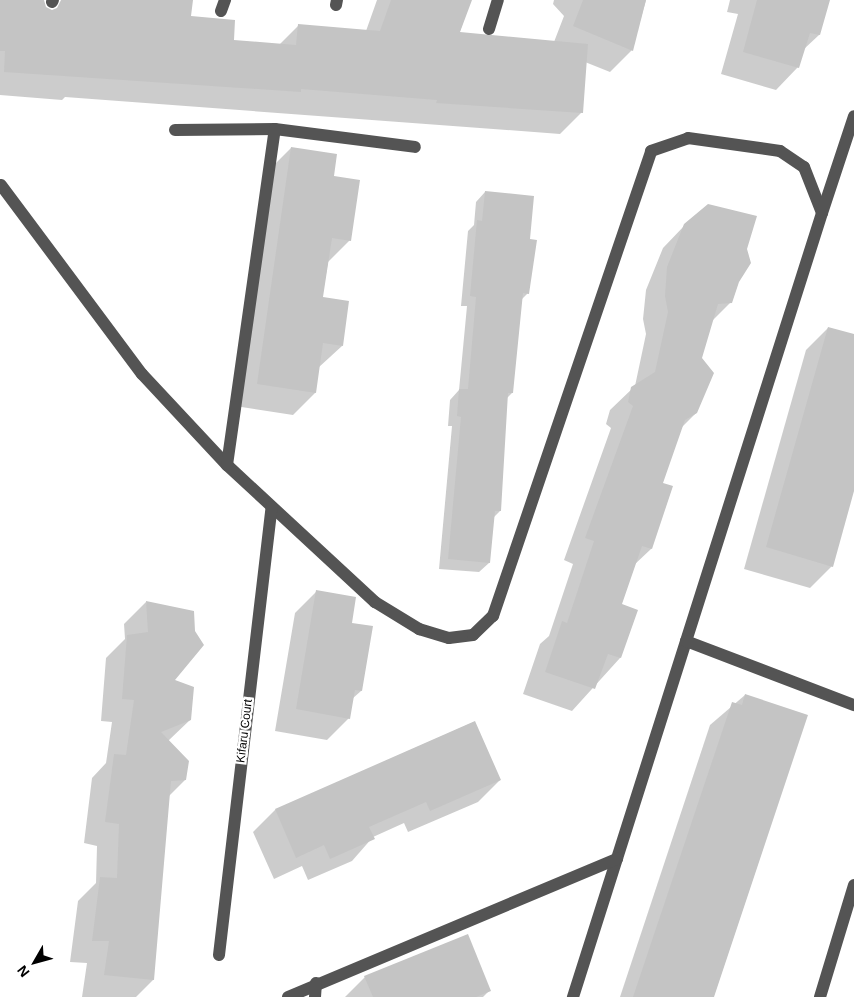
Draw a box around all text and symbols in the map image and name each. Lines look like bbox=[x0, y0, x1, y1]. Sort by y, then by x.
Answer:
street label: Kifaru Court bbox=[234, 698, 256, 764]
north arrow bbox=[10, 937, 60, 987]
text: N bbox=[14, 962, 33, 980]

